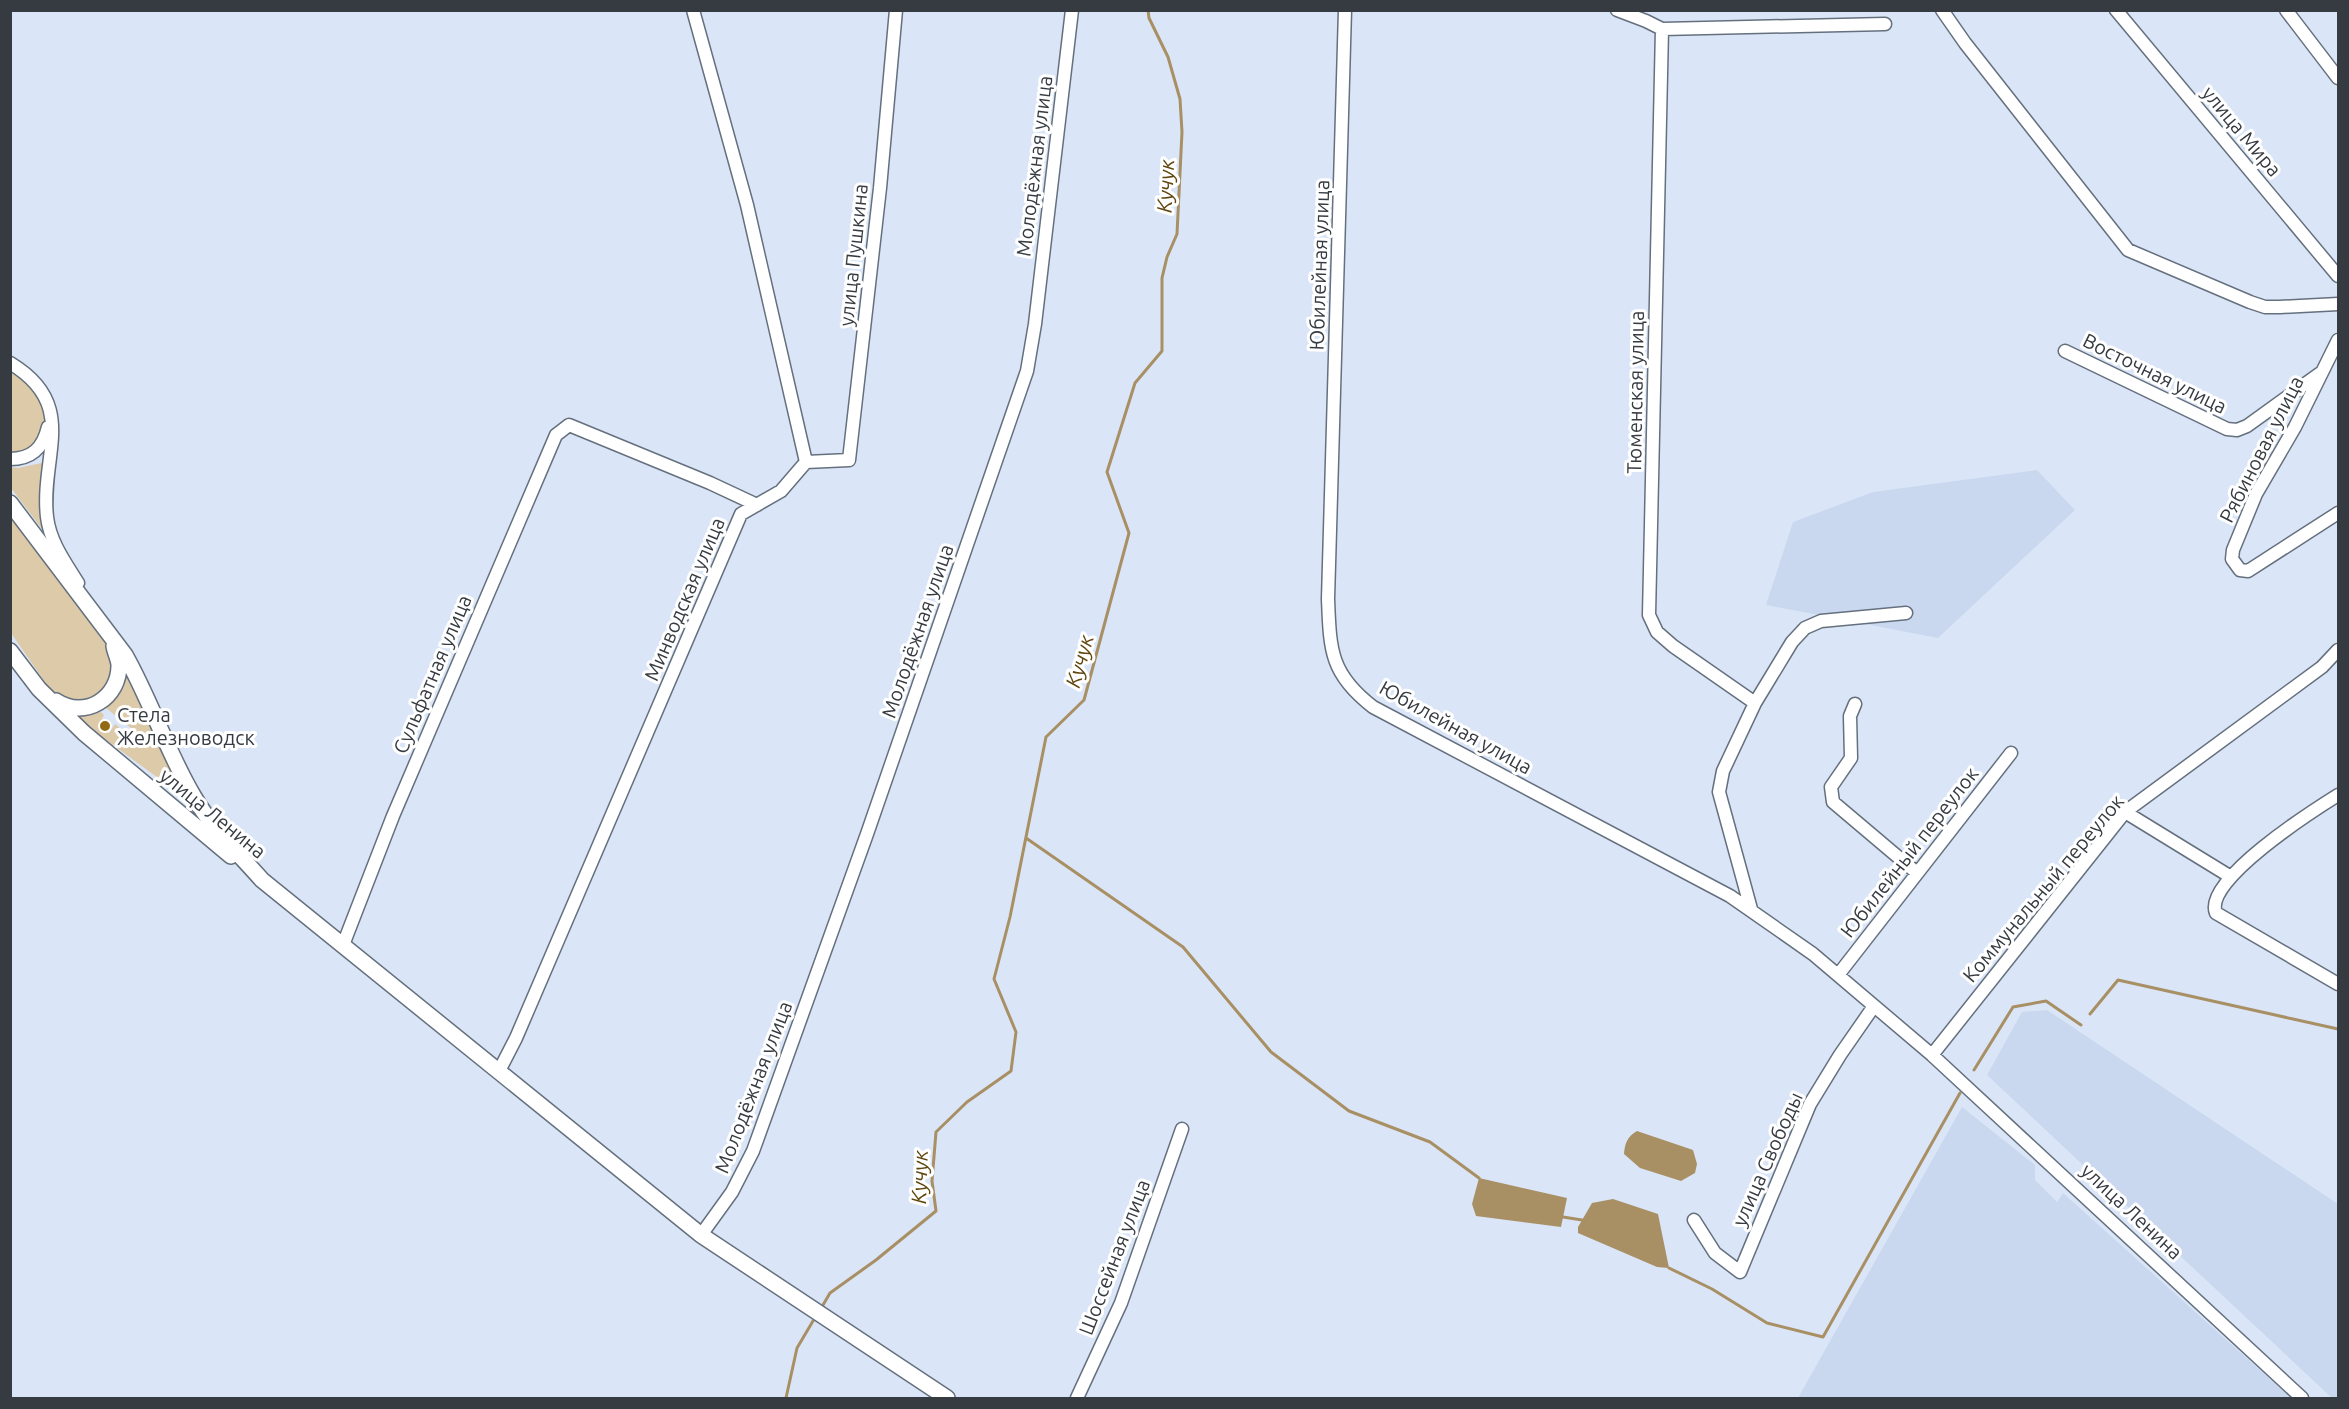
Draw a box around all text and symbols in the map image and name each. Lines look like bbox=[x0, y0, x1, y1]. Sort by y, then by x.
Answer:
street label: Молодёжная улица bbox=[1011, 74, 1057, 258]
street label: улица Мира bbox=[2198, 81, 2286, 181]
water label: Кучук bbox=[1152, 158, 1178, 214]
street label: Юбилейная улица bbox=[1305, 179, 1333, 351]
street label: улица Пушкина bbox=[834, 183, 872, 327]
street label: Тюменская улица bbox=[1622, 310, 1648, 474]
street label: Восточная улица bbox=[2079, 328, 2231, 418]
street label: Рябиновая улица bbox=[2214, 372, 2308, 526]
street label: Минводская улица bbox=[639, 514, 729, 684]
street label: Молодёжная улица bbox=[876, 541, 958, 721]
street label: Сульфатная улица bbox=[388, 591, 476, 757]
water label: Кучук bbox=[1060, 632, 1098, 690]
street label: Юбилейная улица bbox=[1376, 676, 1536, 778]
place label: Стела Железноводск bbox=[117, 703, 255, 749]
marker: Стела Железноводск bbox=[98, 719, 112, 733]
street label: Юбилейный переулок bbox=[1835, 762, 1983, 942]
street label: улица Ленина bbox=[155, 763, 271, 863]
street label: Коммунальный переулок bbox=[1958, 790, 2128, 986]
street label: Молодёжная улица bbox=[710, 998, 796, 1176]
street label: улица Свободы bbox=[1727, 1088, 1807, 1230]
water label: Кучук bbox=[906, 1150, 932, 1204]
street label: улица Ленина bbox=[2077, 1158, 2187, 1264]
street label: Шоссейная улица bbox=[1074, 1176, 1154, 1338]

